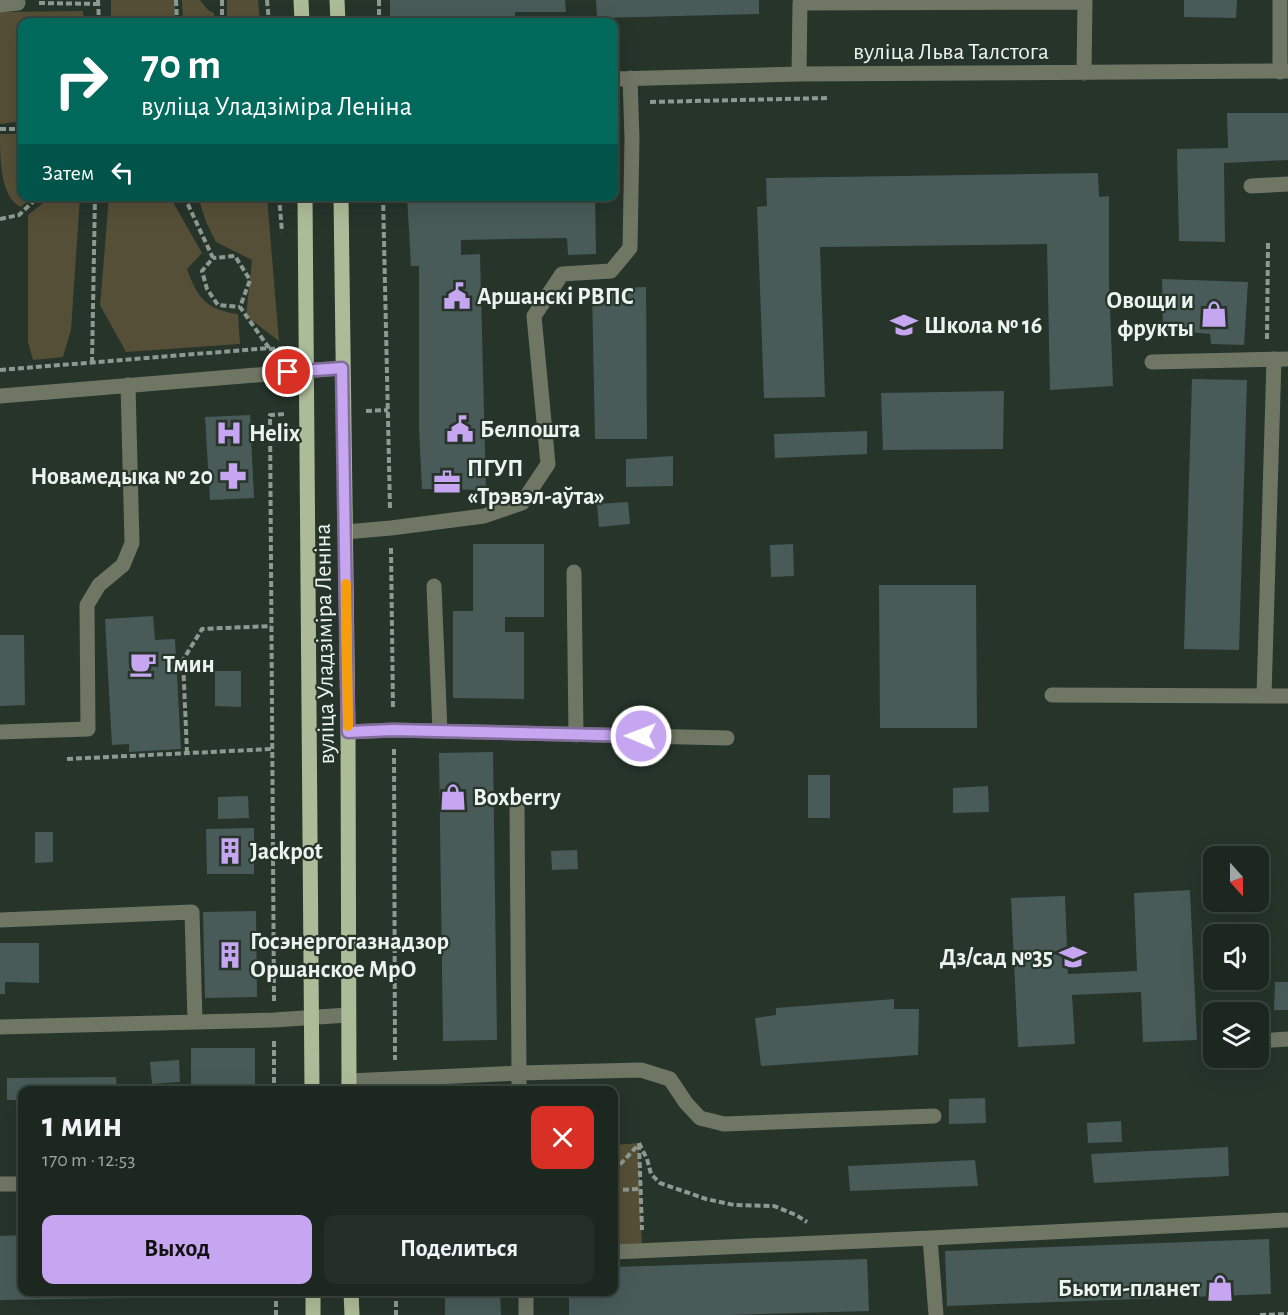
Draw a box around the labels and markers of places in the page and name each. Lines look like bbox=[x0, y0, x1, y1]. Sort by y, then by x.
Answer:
public building icon: Аршанскі РВПС bbox=[442, 281, 472, 311]
place label: Аршанскі РВПС bbox=[477, 285, 634, 309]
place label: Овощи и фрукты bbox=[1106, 289, 1194, 341]
shop icon: Овощи и фрукты bbox=[1199, 299, 1229, 329]
school or university icon: Школа № 16 bbox=[889, 310, 919, 340]
place label: Школа № 16 bbox=[924, 314, 1042, 338]
pin bbox=[262, 346, 313, 397]
public building icon: Белпошта bbox=[445, 414, 475, 444]
hospital icon: Helix bbox=[214, 418, 244, 448]
place label: Белпошта bbox=[480, 418, 580, 442]
place label: Helix bbox=[249, 422, 300, 446]
place label: ПГУП «Трэвэл-аўта» bbox=[467, 457, 605, 509]
pharmacy icon: Новамедыка № 20 bbox=[218, 461, 248, 491]
place label: Новамедыка № 20 bbox=[31, 465, 213, 489]
office icon: ПГУП «Трэвэл-аўта» bbox=[432, 467, 462, 497]
cafe icon: Тмин bbox=[128, 649, 158, 679]
place label: Тмин bbox=[163, 653, 215, 677]
shop icon: Boxberry bbox=[438, 782, 468, 812]
place label: Boxberry bbox=[473, 786, 561, 810]
building icon: Jackpot bbox=[215, 836, 245, 866]
place label: Jackpot bbox=[250, 840, 323, 864]
place label: Госэнергогазнадзор Оршанское МрО bbox=[250, 930, 449, 982]
building icon: Госэнергогазнадзор Оршанское МрО bbox=[215, 940, 245, 970]
school or university icon: Дз/сад №35 bbox=[1058, 942, 1088, 972]
place label: Дз/сад №35 bbox=[940, 946, 1053, 970]
shop icon: Бьюти-планет bbox=[1205, 1273, 1235, 1303]
place label: Бьюти-планет bbox=[1058, 1277, 1201, 1301]

